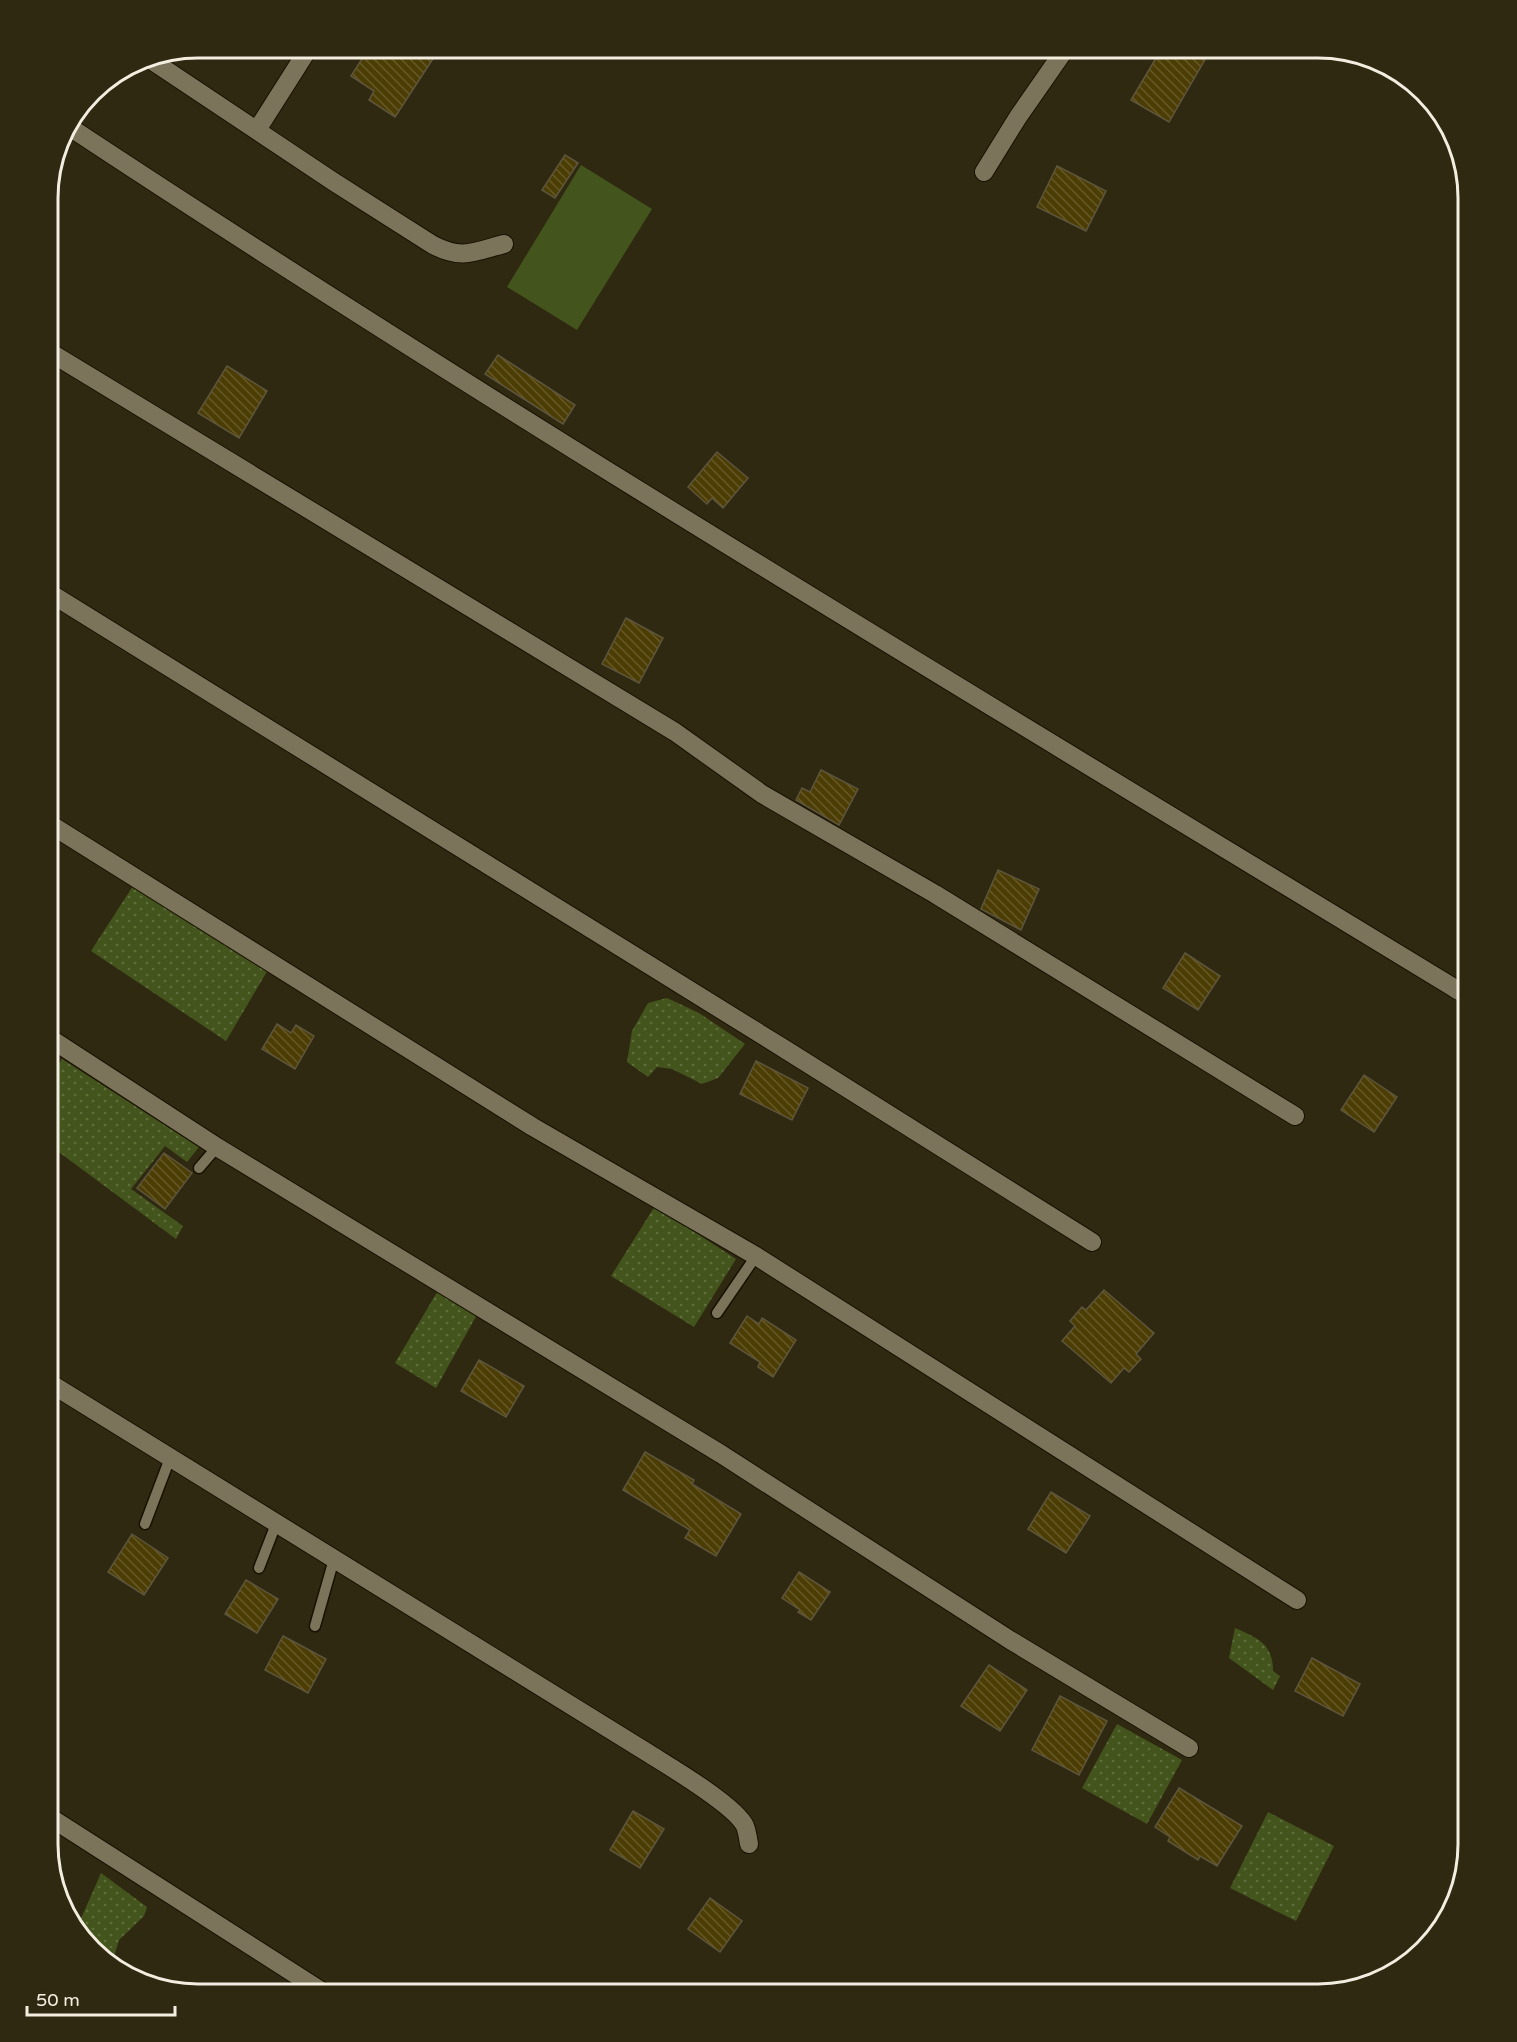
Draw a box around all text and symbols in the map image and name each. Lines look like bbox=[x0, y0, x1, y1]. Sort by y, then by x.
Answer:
scale bar bbox=[27, 1979, 176, 2017]
text: 50 m bbox=[36, 1989, 80, 2011]

